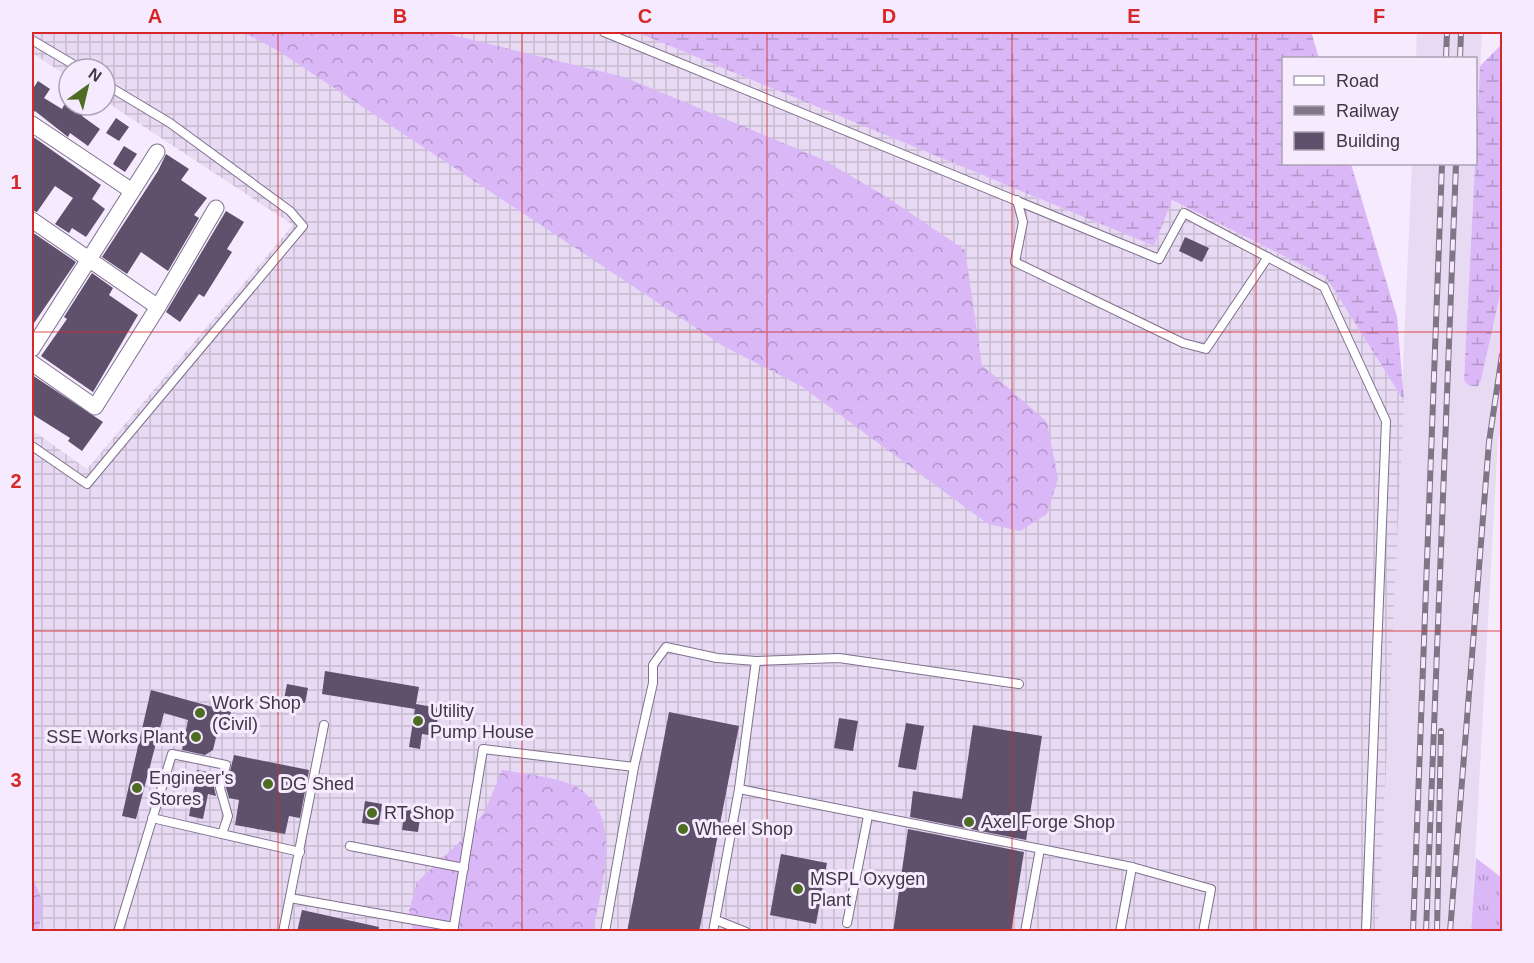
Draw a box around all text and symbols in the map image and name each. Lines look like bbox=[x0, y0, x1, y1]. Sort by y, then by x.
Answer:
text: A bbox=[148, 5, 162, 27]
text: B bbox=[393, 5, 407, 27]
text: C bbox=[638, 5, 652, 27]
text: D bbox=[882, 5, 896, 27]
text: E bbox=[1127, 5, 1141, 27]
text: F bbox=[1373, 5, 1385, 27]
north arrow bbox=[57, 57, 117, 117]
legend bbox=[1282, 57, 1477, 165]
text: N bbox=[86, 65, 105, 85]
text: Road bbox=[1336, 71, 1379, 91]
text: Railway bbox=[1336, 101, 1399, 121]
text: Building bbox=[1336, 131, 1400, 151]
text: 1 bbox=[10, 171, 22, 193]
text: 2 bbox=[10, 470, 22, 492]
place label: Work Shop (Civil) bbox=[212, 693, 301, 734]
place label: Utility Pump House bbox=[430, 701, 534, 742]
marker: Work Shop (Civil) bbox=[193, 706, 207, 720]
marker: Utility Pump House bbox=[411, 714, 425, 728]
place label: SSE Works Plant bbox=[46, 727, 184, 747]
marker: SSE Works Plant bbox=[189, 730, 203, 744]
place label: Engineer's Stores bbox=[149, 768, 234, 809]
text: 3 bbox=[10, 769, 22, 791]
place label: DG Shed bbox=[280, 774, 354, 794]
marker: DG Shed bbox=[261, 777, 275, 791]
marker: Engineer's Stores bbox=[130, 781, 144, 795]
place label: RT Shop bbox=[384, 803, 454, 823]
marker: RT Shop bbox=[365, 806, 379, 820]
place label: Axel Forge Shop bbox=[981, 812, 1115, 832]
marker: Axel Forge Shop bbox=[962, 815, 976, 829]
place label: Wheel Shop bbox=[695, 819, 793, 839]
marker: Wheel Shop bbox=[676, 822, 690, 836]
place label: MSPL Oxygen Plant bbox=[810, 869, 925, 910]
marker: MSPL Oxygen Plant bbox=[791, 882, 805, 896]

